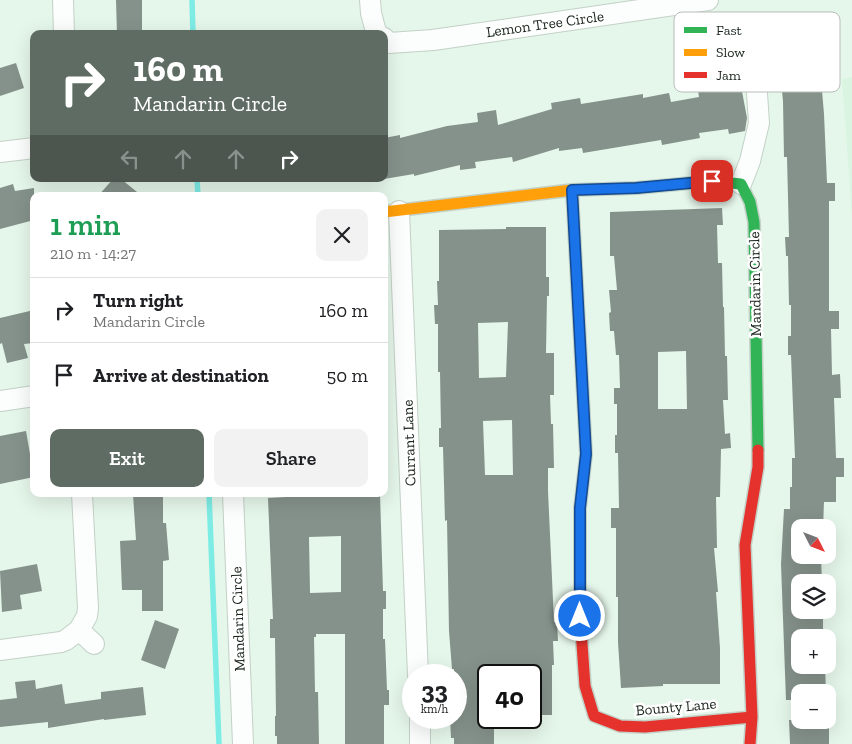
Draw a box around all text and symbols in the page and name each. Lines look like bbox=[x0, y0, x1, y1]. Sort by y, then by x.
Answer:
street label: Lemon Tree Circle bbox=[485, 7, 605, 41]
legend bbox=[674, 12, 840, 92]
text: Fast bbox=[716, 22, 743, 39]
text: Slow bbox=[716, 44, 745, 61]
text: 160 m bbox=[133, 48, 223, 90]
icon: right bbox=[50, 50, 115, 115]
text: Jam bbox=[716, 67, 741, 84]
text: Mandarin Circle bbox=[133, 90, 287, 117]
icon: left bbox=[116, 145, 144, 173]
icon: ahead bbox=[169, 145, 197, 173]
icon: ahead bbox=[222, 145, 250, 173]
icon: right bbox=[275, 145, 303, 173]
pin bbox=[691, 160, 733, 202]
icon: arrive bbox=[698, 167, 726, 195]
text: 1 min bbox=[50, 207, 120, 243]
button: close bbox=[316, 209, 368, 261]
street label: Mandarin Circle bbox=[745, 231, 765, 337]
text: 210 m · 14:27 bbox=[50, 244, 136, 263]
text: Turn right bbox=[93, 289, 183, 312]
icon: right bbox=[50, 296, 78, 324]
text: 160 m bbox=[319, 299, 368, 322]
text: Mandarin Circle bbox=[93, 312, 205, 331]
icon: arrive bbox=[50, 361, 78, 389]
text: Arrive at destination bbox=[93, 364, 269, 387]
text: 50 m bbox=[327, 364, 368, 387]
street label: Currant Lane bbox=[398, 399, 420, 487]
button: Exit bbox=[50, 429, 204, 487]
button: Share bbox=[214, 429, 368, 487]
north arrow bbox=[791, 519, 836, 564]
map controls bbox=[791, 519, 836, 729]
street label: Mandarin Circle bbox=[227, 566, 249, 672]
button: layers bbox=[791, 574, 836, 619]
position arrow bbox=[553, 589, 605, 641]
button: + bbox=[791, 629, 836, 674]
speed limit sign: 40 bbox=[477, 664, 542, 729]
text: 33 bbox=[421, 675, 448, 705]
button: − bbox=[791, 684, 836, 729]
street label: Bounty Lane bbox=[635, 694, 717, 720]
text: km/h bbox=[421, 702, 448, 716]

